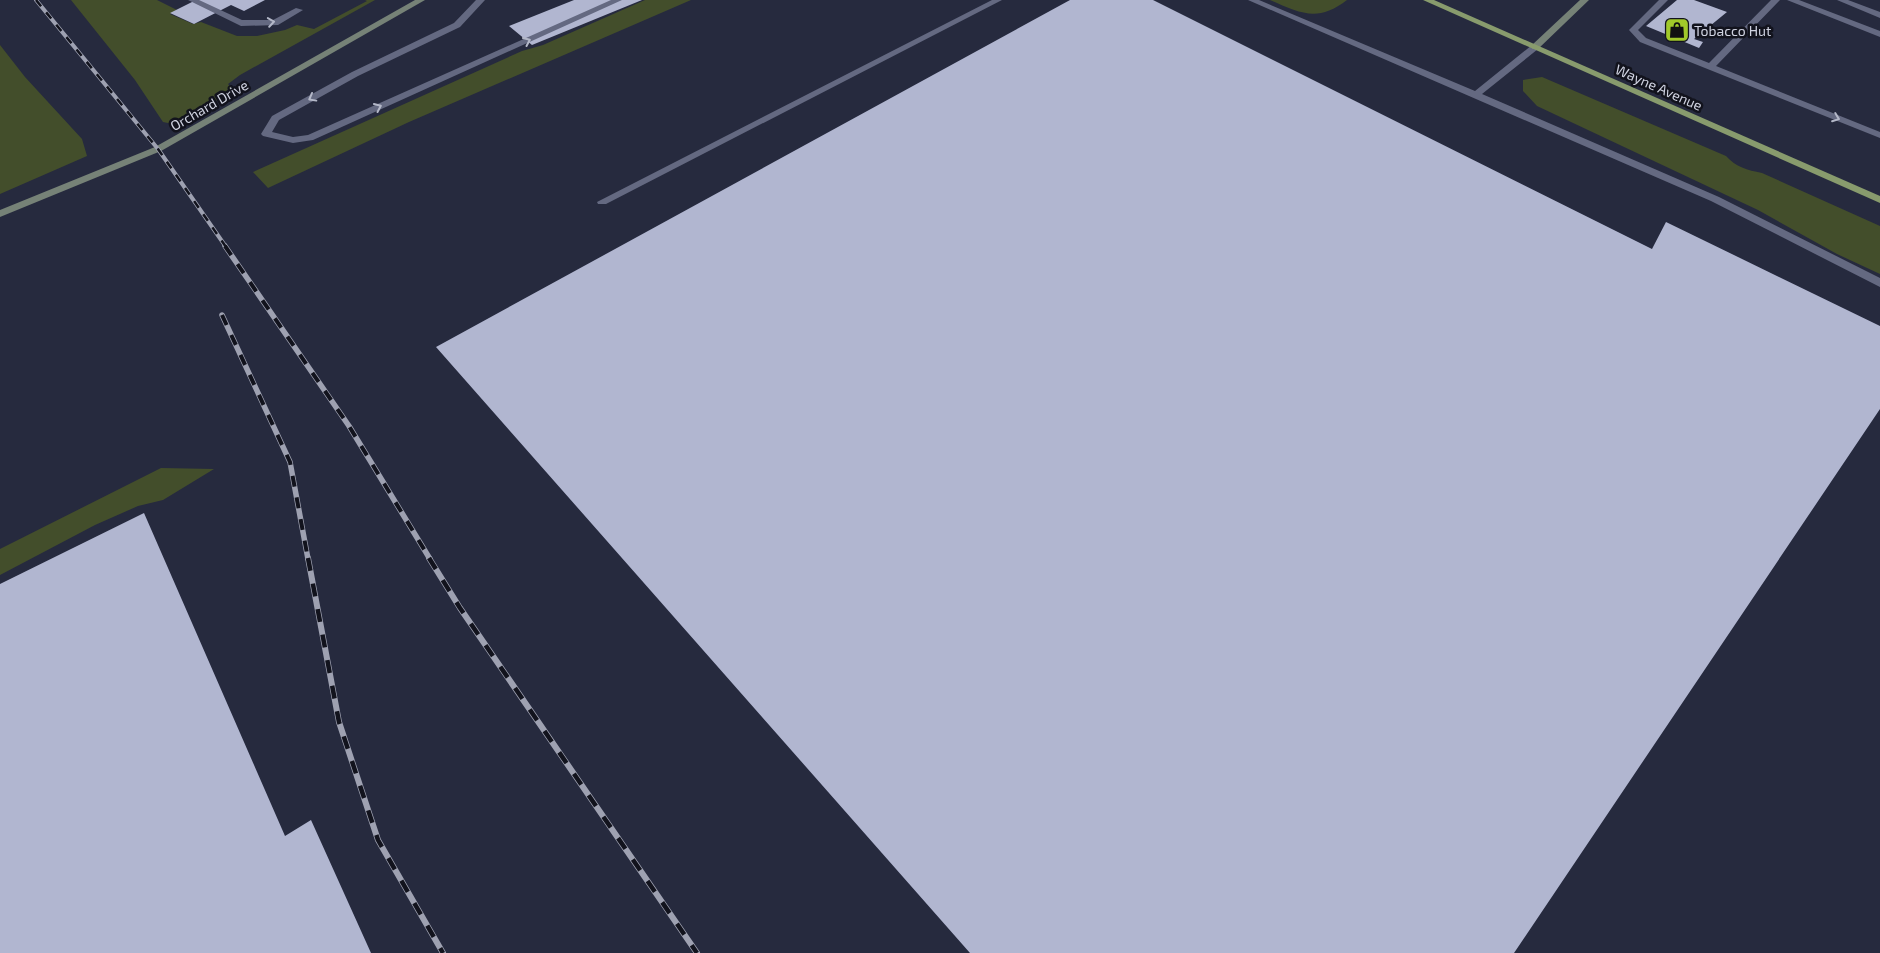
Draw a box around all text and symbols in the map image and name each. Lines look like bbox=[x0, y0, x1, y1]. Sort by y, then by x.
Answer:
one-way arrow bbox=[268, 17, 276, 28]
shop icon: Tobacco Hut bbox=[1664, 17, 1690, 43]
place label: Tobacco Hut bbox=[1694, 22, 1771, 39]
one-way arrow bbox=[522, 37, 531, 48]
street label: Wayne Avenue bbox=[1613, 60, 1705, 114]
street label: Orchard Drive bbox=[167, 76, 251, 134]
one-way arrow bbox=[308, 92, 317, 102]
one-way arrow bbox=[373, 103, 382, 114]
one-way arrow bbox=[1831, 112, 1840, 122]

